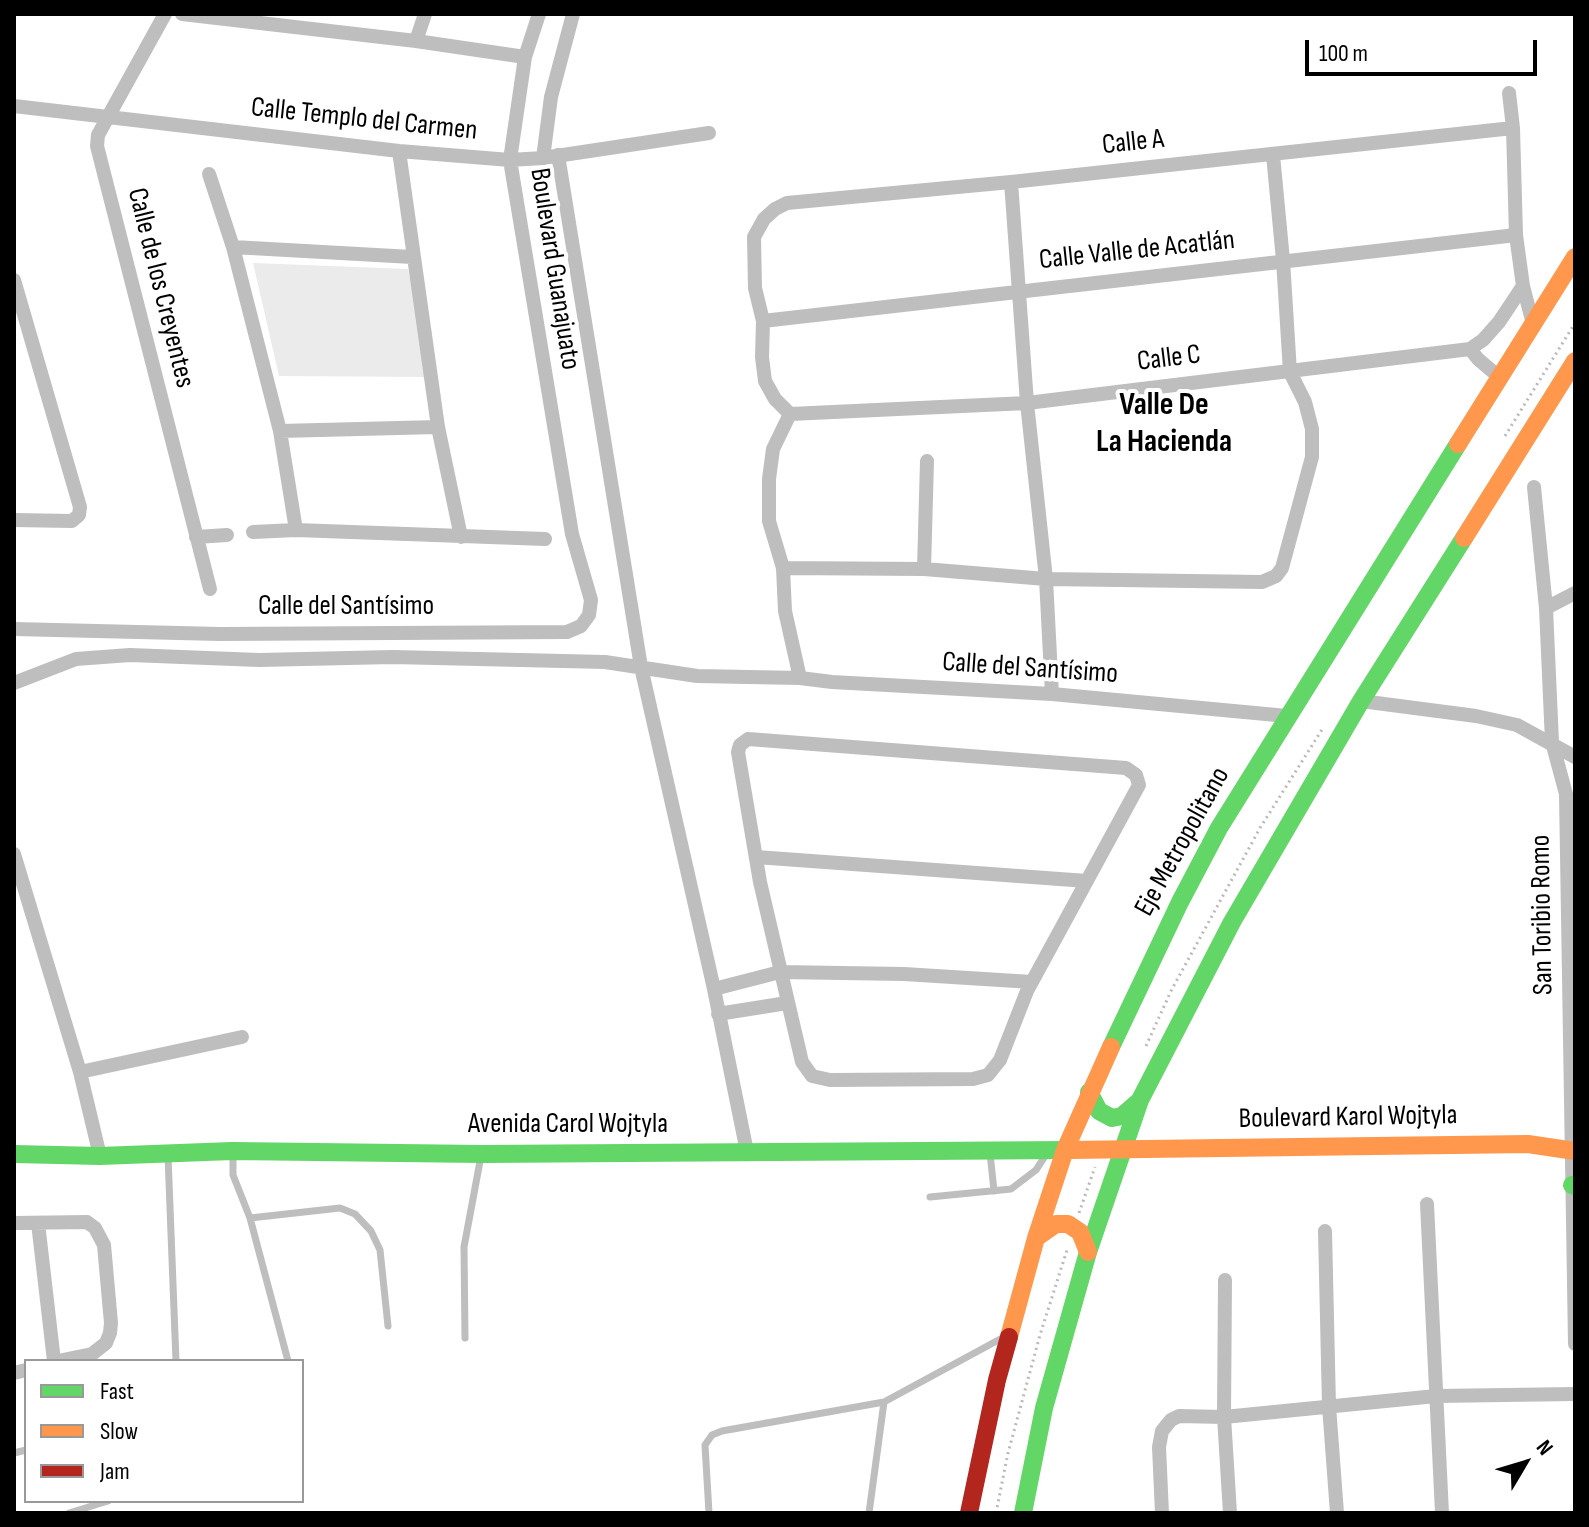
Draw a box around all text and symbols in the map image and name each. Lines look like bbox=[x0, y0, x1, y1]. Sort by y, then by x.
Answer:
scale bar bbox=[1309, 24, 1541, 74]
text: 100 m bbox=[1319, 39, 1368, 68]
street label: Calle Templo del Carmen bbox=[249, 91, 479, 149]
street label: Calle A bbox=[1100, 123, 1166, 163]
street label: Boulevard Guanajuato bbox=[521, 166, 587, 372]
street label: Calle de los Creyentes bbox=[119, 185, 201, 391]
street label: Calle Valle de Acatlán bbox=[1038, 224, 1236, 278]
street label: Calle C bbox=[1135, 338, 1203, 380]
district label: Valle De La Hacienda bbox=[1096, 387, 1232, 462]
street label: Calle del Santísimo bbox=[258, 590, 434, 624]
street label: Calle del Santísimo bbox=[941, 646, 1119, 692]
street label: Eje Metropolitano bbox=[1128, 762, 1238, 922]
street label: San Toribio Romo bbox=[1525, 835, 1561, 995]
street label: Boulevard Karol Wojtyla bbox=[1238, 1099, 1458, 1137]
street label: Avenida Carol Wojtyla bbox=[468, 1108, 668, 1142]
legend bbox=[24, 1359, 304, 1503]
text: Fast bbox=[100, 1377, 134, 1406]
text: Slow bbox=[100, 1417, 138, 1446]
north arrow bbox=[1485, 1423, 1565, 1503]
text: N bbox=[1530, 1435, 1559, 1461]
text: Jam bbox=[100, 1457, 130, 1486]

